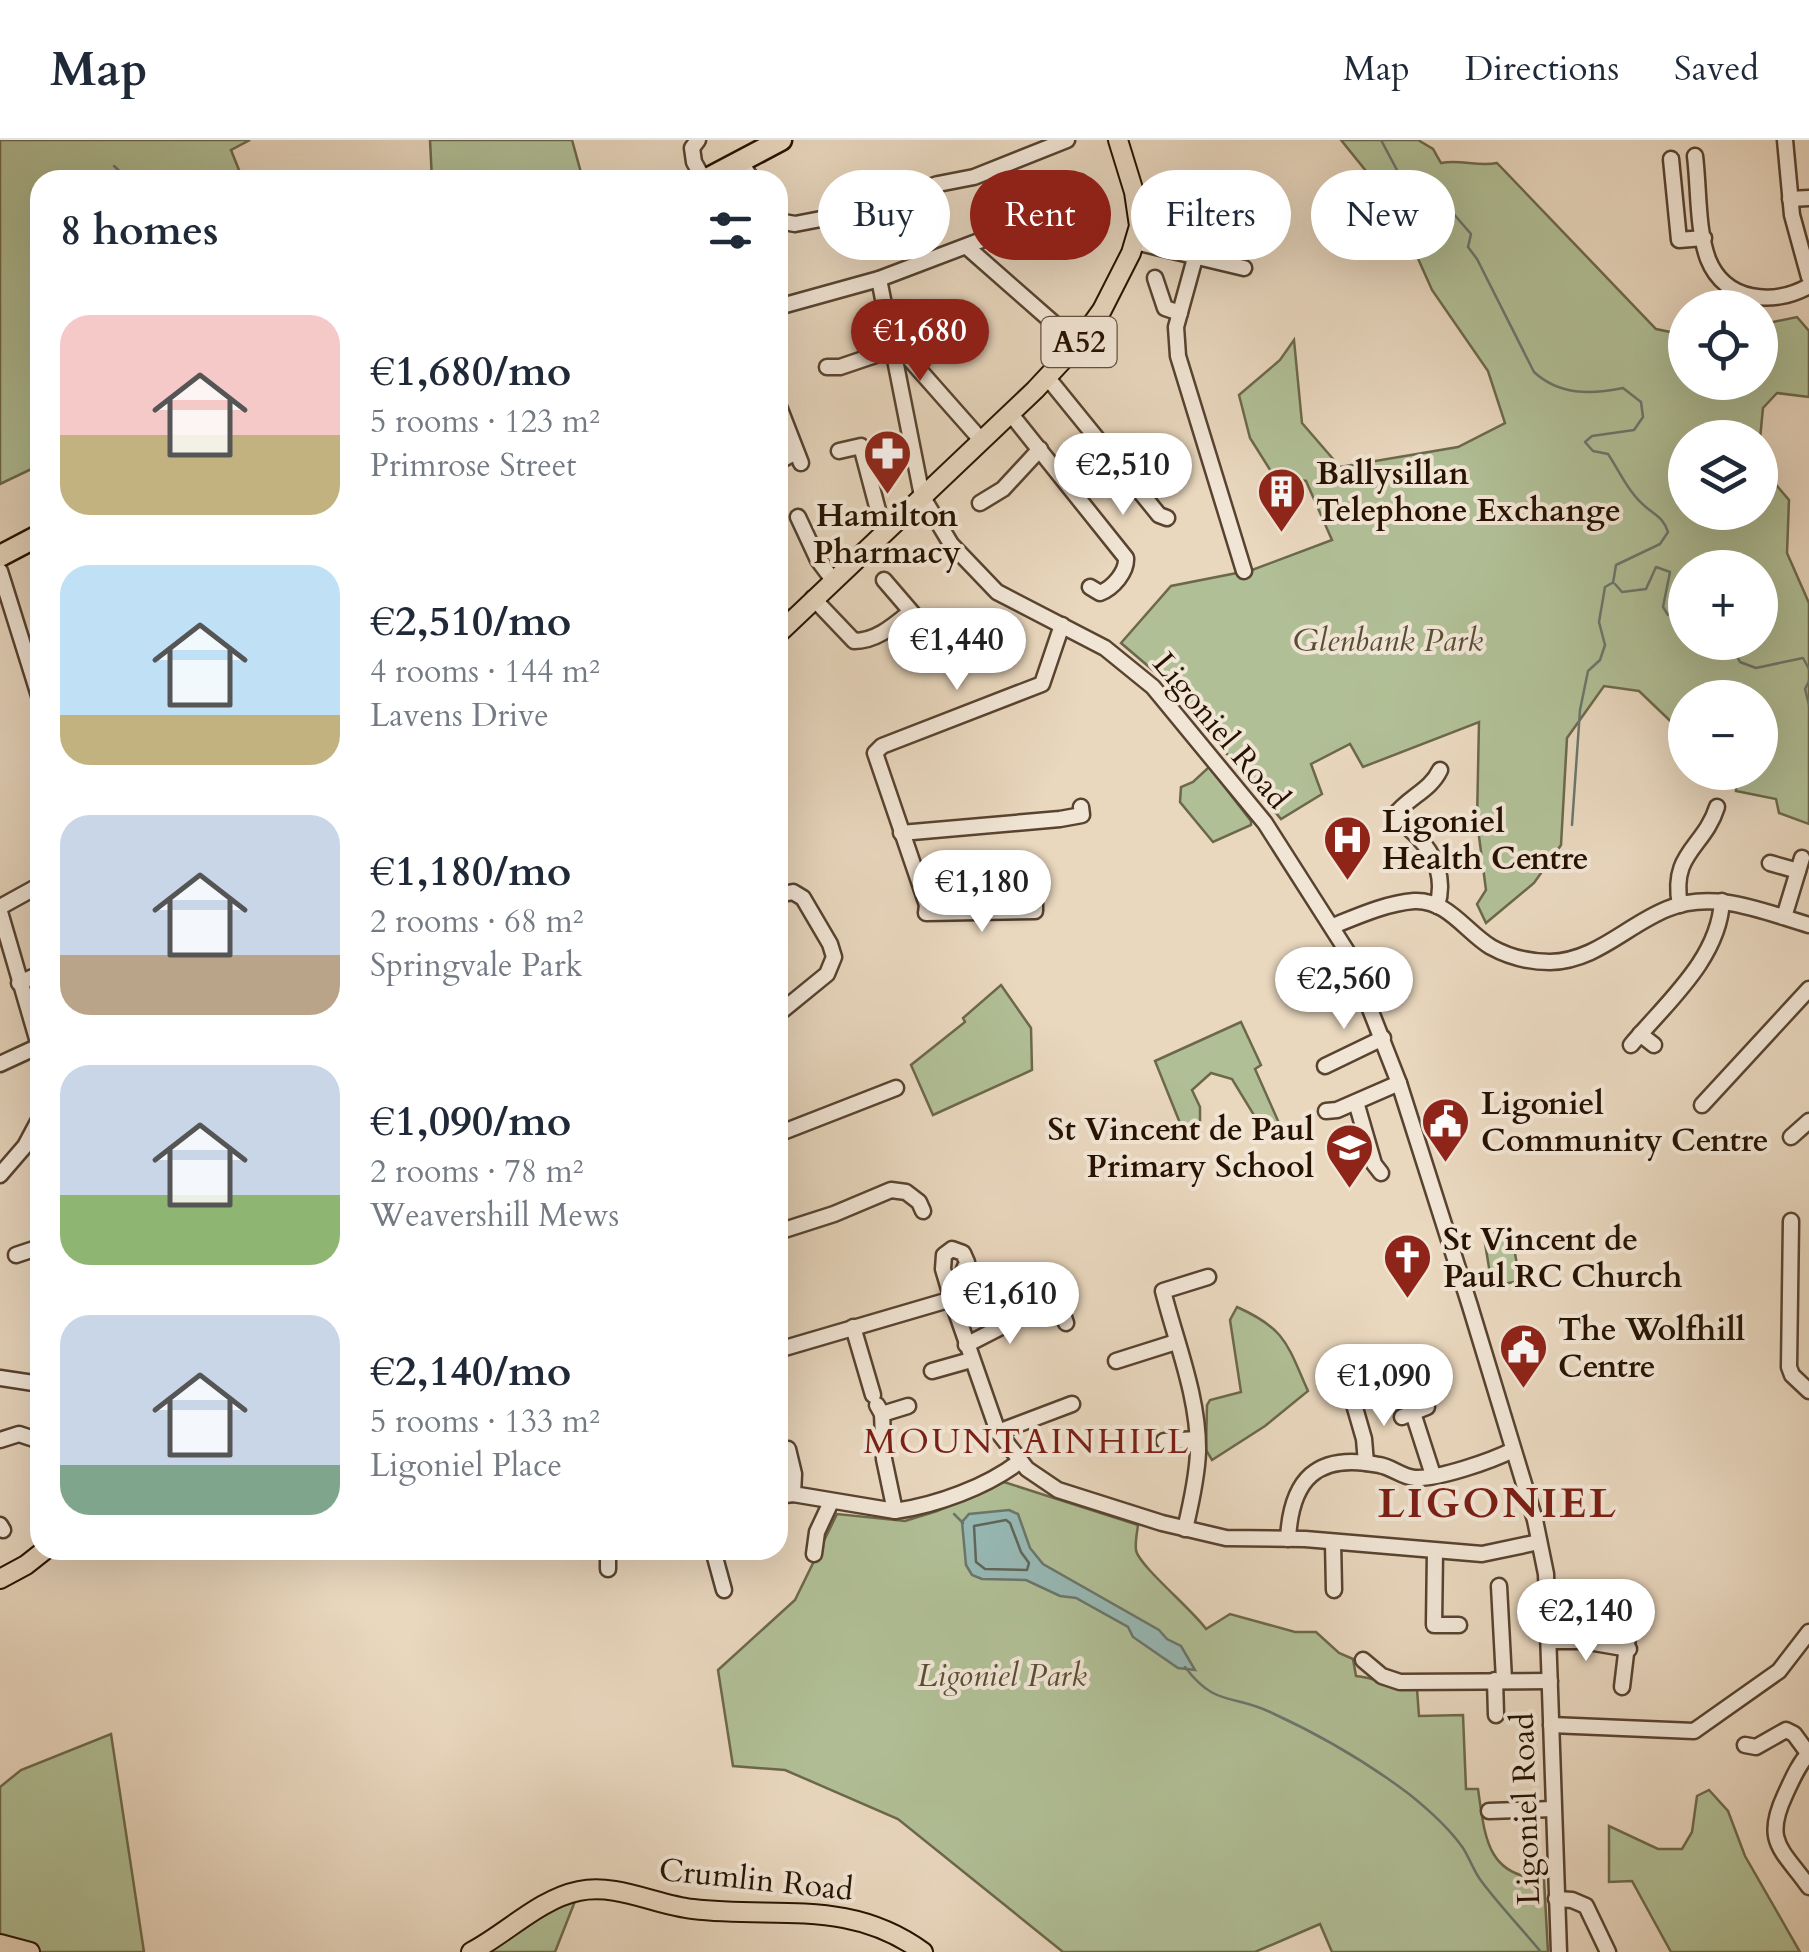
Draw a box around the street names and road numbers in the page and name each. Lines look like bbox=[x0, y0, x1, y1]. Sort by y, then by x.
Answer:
road number: A52 bbox=[1042, 317, 1116, 367]
street label: Ligoniel Road bbox=[1142, 643, 1300, 819]
street label: Ligoniel Road bbox=[1501, 1712, 1551, 1906]
street label: Crumlin Road bbox=[657, 1848, 855, 1912]

